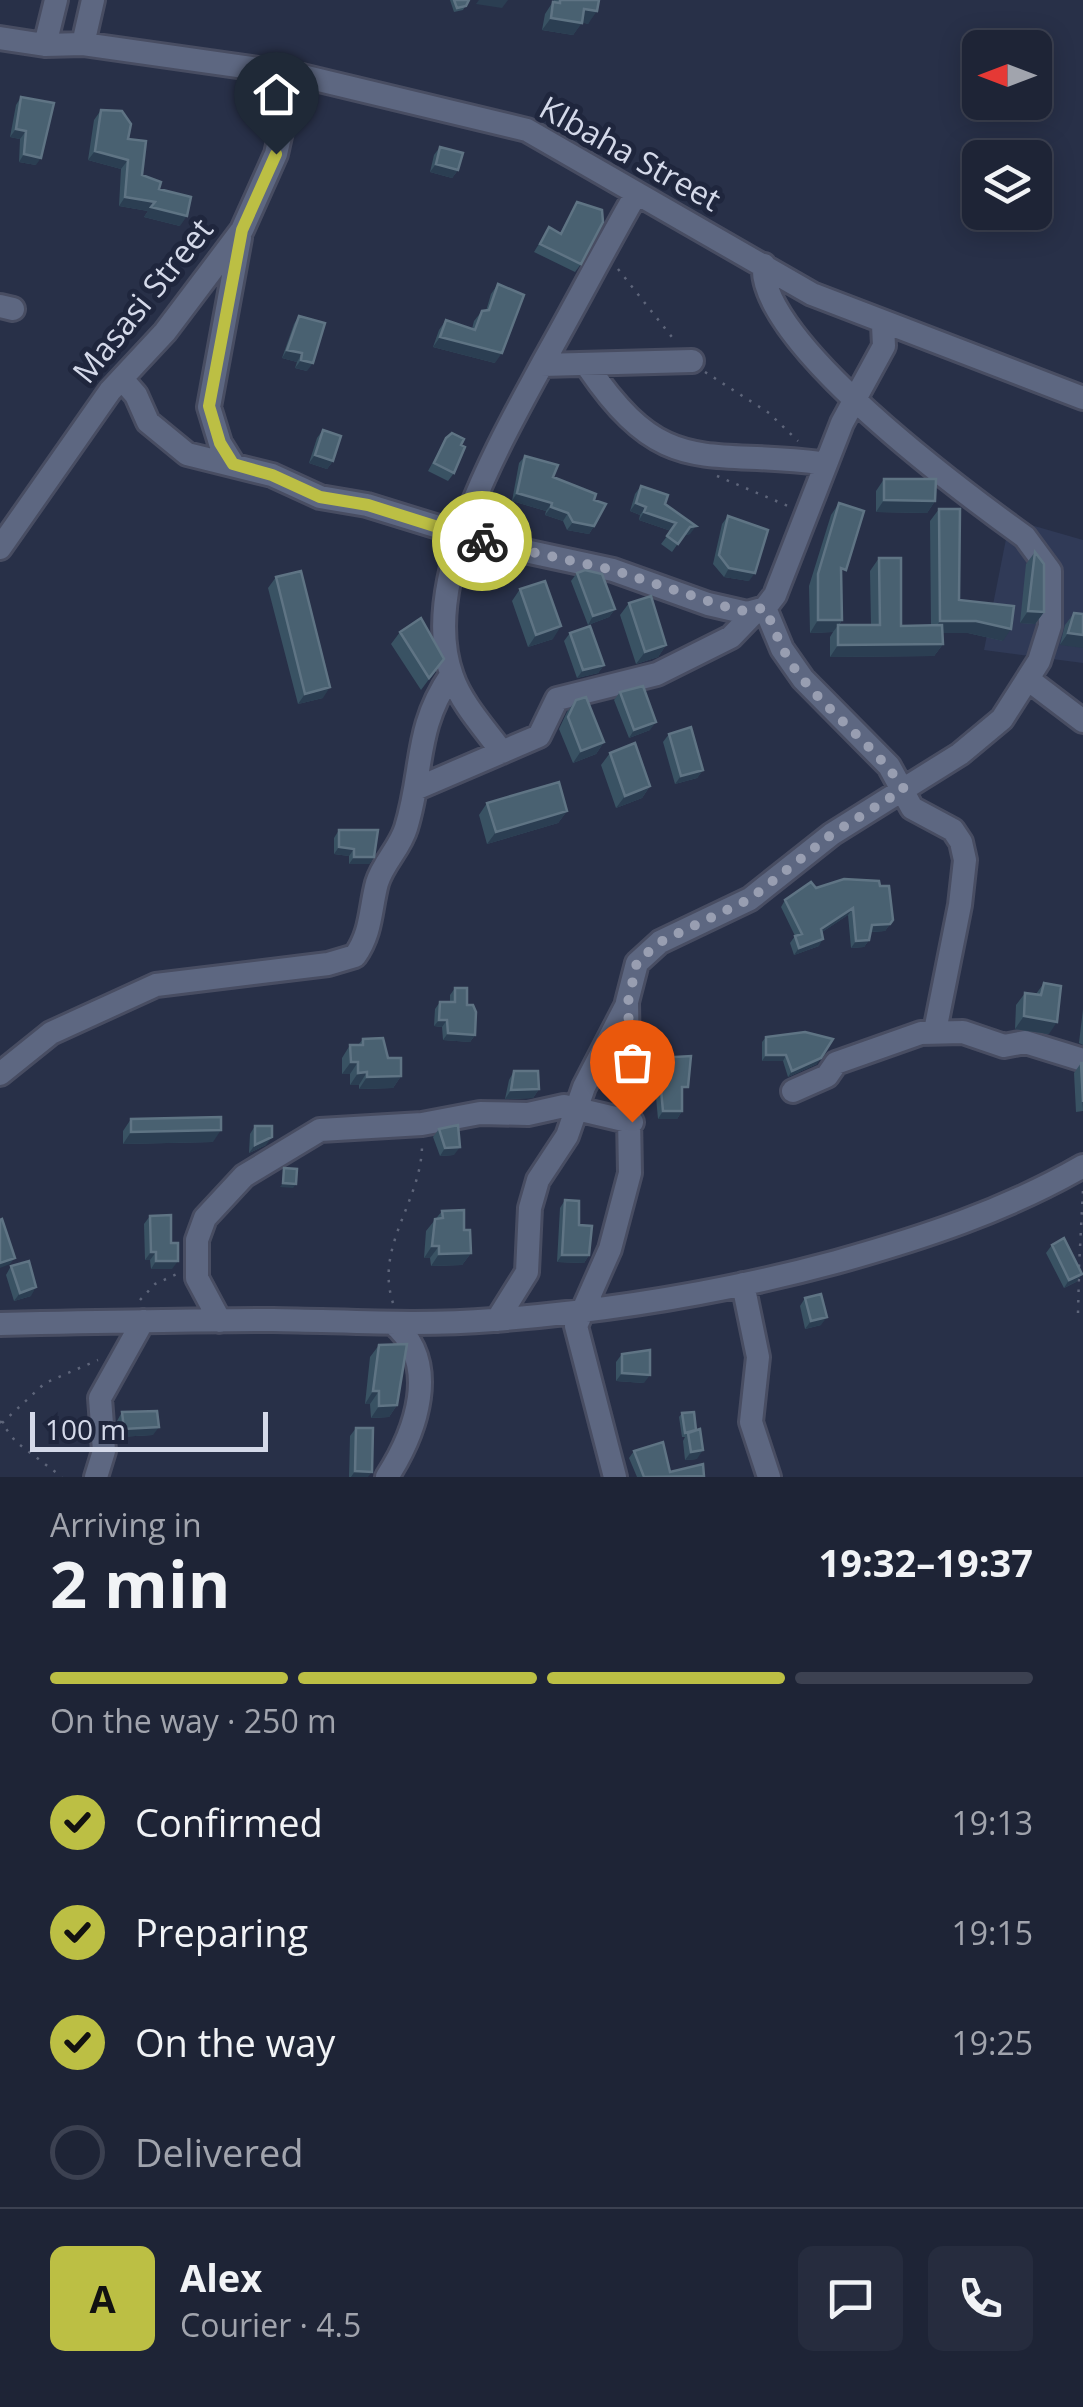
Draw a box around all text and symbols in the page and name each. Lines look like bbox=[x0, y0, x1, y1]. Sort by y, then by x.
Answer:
north arrow bbox=[962, 30, 1052, 120]
map controls bbox=[962, 30, 1052, 230]
pin bbox=[234, 52, 319, 155]
icon: home bbox=[249, 67, 304, 122]
street label: KIbaha Street bbox=[532, 85, 729, 220]
button: layers bbox=[962, 140, 1052, 230]
street label: Masasi Street bbox=[62, 209, 222, 392]
courier bbox=[432, 491, 532, 591]
icon: bike bbox=[455, 514, 510, 569]
pin bbox=[590, 1020, 675, 1123]
icon: bag bbox=[605, 1035, 660, 1090]
scale bar bbox=[30, 1407, 268, 1452]
text: 100 m bbox=[45, 1410, 126, 1448]
text: Arriving in bbox=[50, 1503, 202, 1546]
text: 19:32–19:37 bbox=[819, 1536, 1033, 1588]
text: 2 min bbox=[50, 1539, 230, 1627]
text: On the way · 250 m bbox=[50, 1699, 337, 1742]
icon: check bbox=[50, 1795, 105, 1850]
text: Confirmed bbox=[135, 1796, 323, 1848]
text: 19:13 bbox=[951, 1801, 1033, 1844]
icon: check bbox=[50, 1905, 105, 1960]
text: Preparing bbox=[135, 1906, 308, 1958]
text: 19:15 bbox=[951, 1911, 1033, 1954]
icon: check bbox=[50, 2015, 105, 2070]
text: On the way bbox=[135, 2016, 335, 2068]
text: 19:25 bbox=[951, 2021, 1033, 2064]
text: Delivered bbox=[135, 2126, 304, 2178]
button: chat bbox=[798, 2246, 903, 2351]
button: phone bbox=[928, 2246, 1033, 2351]
text: Alex bbox=[180, 2251, 262, 2303]
text: A bbox=[89, 2272, 116, 2324]
text: Courier · 4.5 bbox=[180, 2303, 361, 2346]

